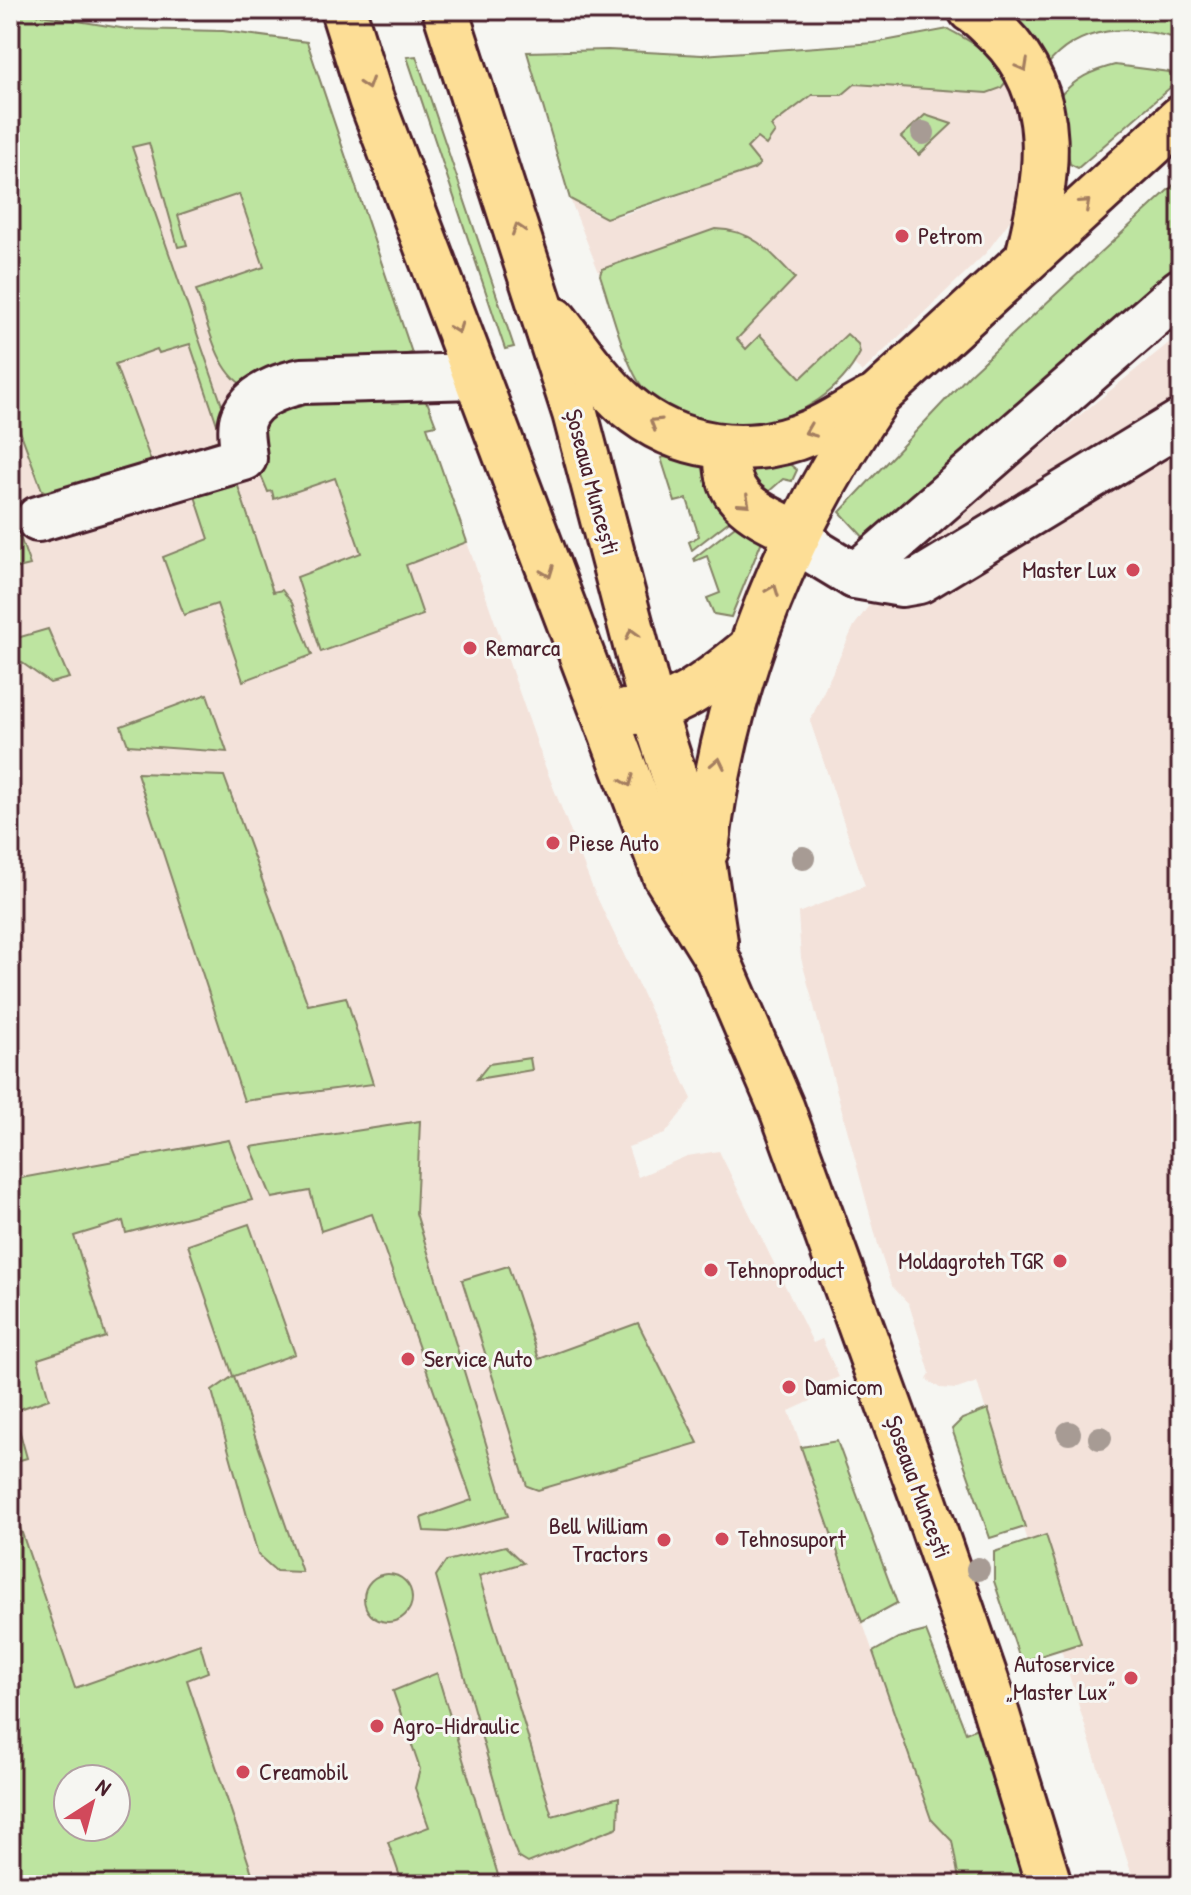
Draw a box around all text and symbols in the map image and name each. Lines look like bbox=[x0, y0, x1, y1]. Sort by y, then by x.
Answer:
one-way arrow bbox=[1014, 58, 1029, 72]
one-way arrow bbox=[357, 77, 373, 91]
one-way arrow bbox=[1076, 200, 1091, 214]
place label: Petrom bbox=[918, 219, 983, 251]
one-way arrow bbox=[511, 223, 527, 237]
marker: Petrom bbox=[893, 227, 911, 245]
one-way arrow bbox=[447, 320, 464, 334]
street label: Șoseaua Muncești bbox=[558, 405, 628, 558]
one-way arrow bbox=[649, 418, 664, 433]
one-way arrow bbox=[804, 421, 818, 438]
one-way arrow bbox=[736, 492, 751, 507]
place label: Master Lux bbox=[1022, 553, 1117, 585]
marker: Master Lux bbox=[1124, 561, 1142, 579]
one-way arrow bbox=[538, 564, 555, 578]
one-way arrow bbox=[763, 584, 780, 598]
one-way arrow bbox=[625, 628, 642, 642]
place label: Remarca bbox=[486, 631, 560, 663]
marker: Remarca bbox=[461, 639, 479, 657]
one-way arrow bbox=[709, 757, 726, 771]
one-way arrow bbox=[618, 773, 635, 787]
place label: Piese Auto bbox=[569, 826, 659, 858]
marker: Piese Auto bbox=[544, 834, 562, 852]
place label: Moldagroteh TGR bbox=[898, 1244, 1044, 1276]
marker: Moldagroteh TGR bbox=[1051, 1252, 1069, 1270]
place label: Tehnoproduct bbox=[727, 1253, 845, 1285]
marker: Tehnoproduct bbox=[702, 1261, 720, 1279]
place label: Service Auto bbox=[424, 1342, 533, 1374]
marker: Service Auto bbox=[399, 1350, 417, 1368]
place label: Damicom bbox=[805, 1370, 883, 1402]
marker: Damicom bbox=[780, 1378, 798, 1396]
street label: Șoseaua Muncești bbox=[878, 1411, 960, 1563]
place label: Bell William Tractors bbox=[549, 1509, 648, 1569]
place label: Tehnosuport bbox=[738, 1522, 846, 1554]
marker: Tehnosuport bbox=[713, 1530, 731, 1548]
marker: Bell William Tractors bbox=[655, 1531, 673, 1549]
place label: Autoservice „Master Lux” bbox=[1006, 1647, 1115, 1707]
marker: Autoservice „Master Lux” bbox=[1122, 1669, 1140, 1687]
place label: Agro-Hidraulic bbox=[393, 1709, 520, 1741]
marker: Agro-Hidraulic bbox=[368, 1717, 386, 1735]
place label: Creamobil bbox=[259, 1755, 349, 1787]
north arrow bbox=[52, 1763, 132, 1843]
marker: Creamobil bbox=[234, 1763, 252, 1781]
text: N bbox=[90, 1771, 118, 1803]

